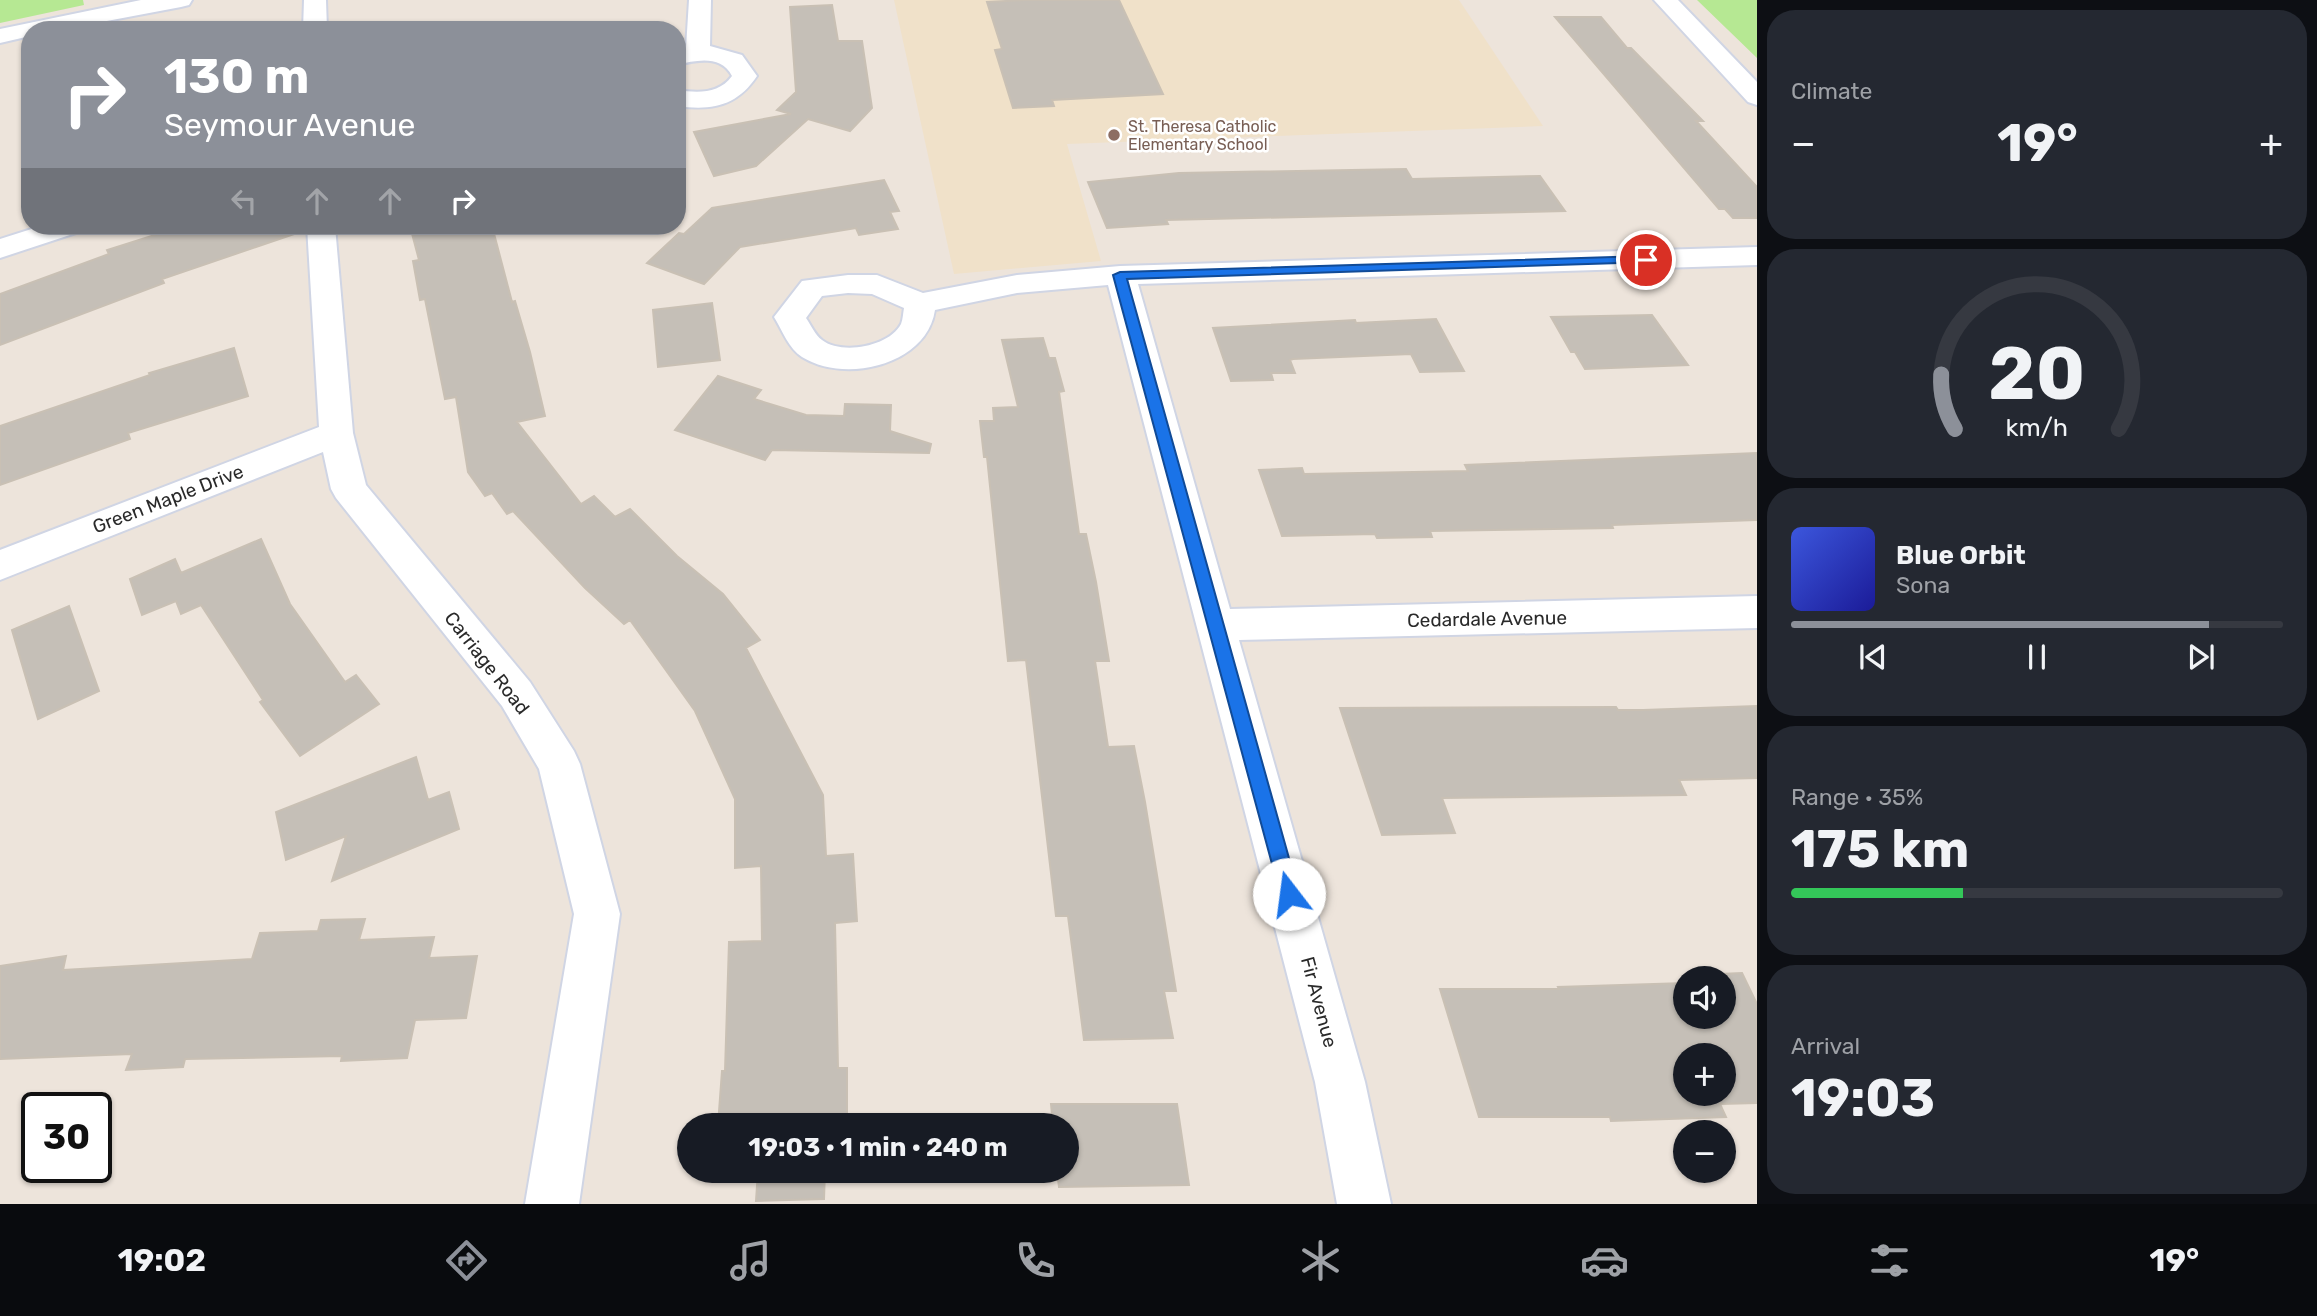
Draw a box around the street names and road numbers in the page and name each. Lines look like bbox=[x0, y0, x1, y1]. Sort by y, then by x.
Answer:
street label: Green Maple Drive bbox=[89, 460, 247, 538]
street label: Cedardale Avenue bbox=[1407, 606, 1567, 632]
street label: Carriage Road bbox=[440, 607, 534, 719]
street label: Fir Avenue bbox=[1296, 954, 1342, 1050]

